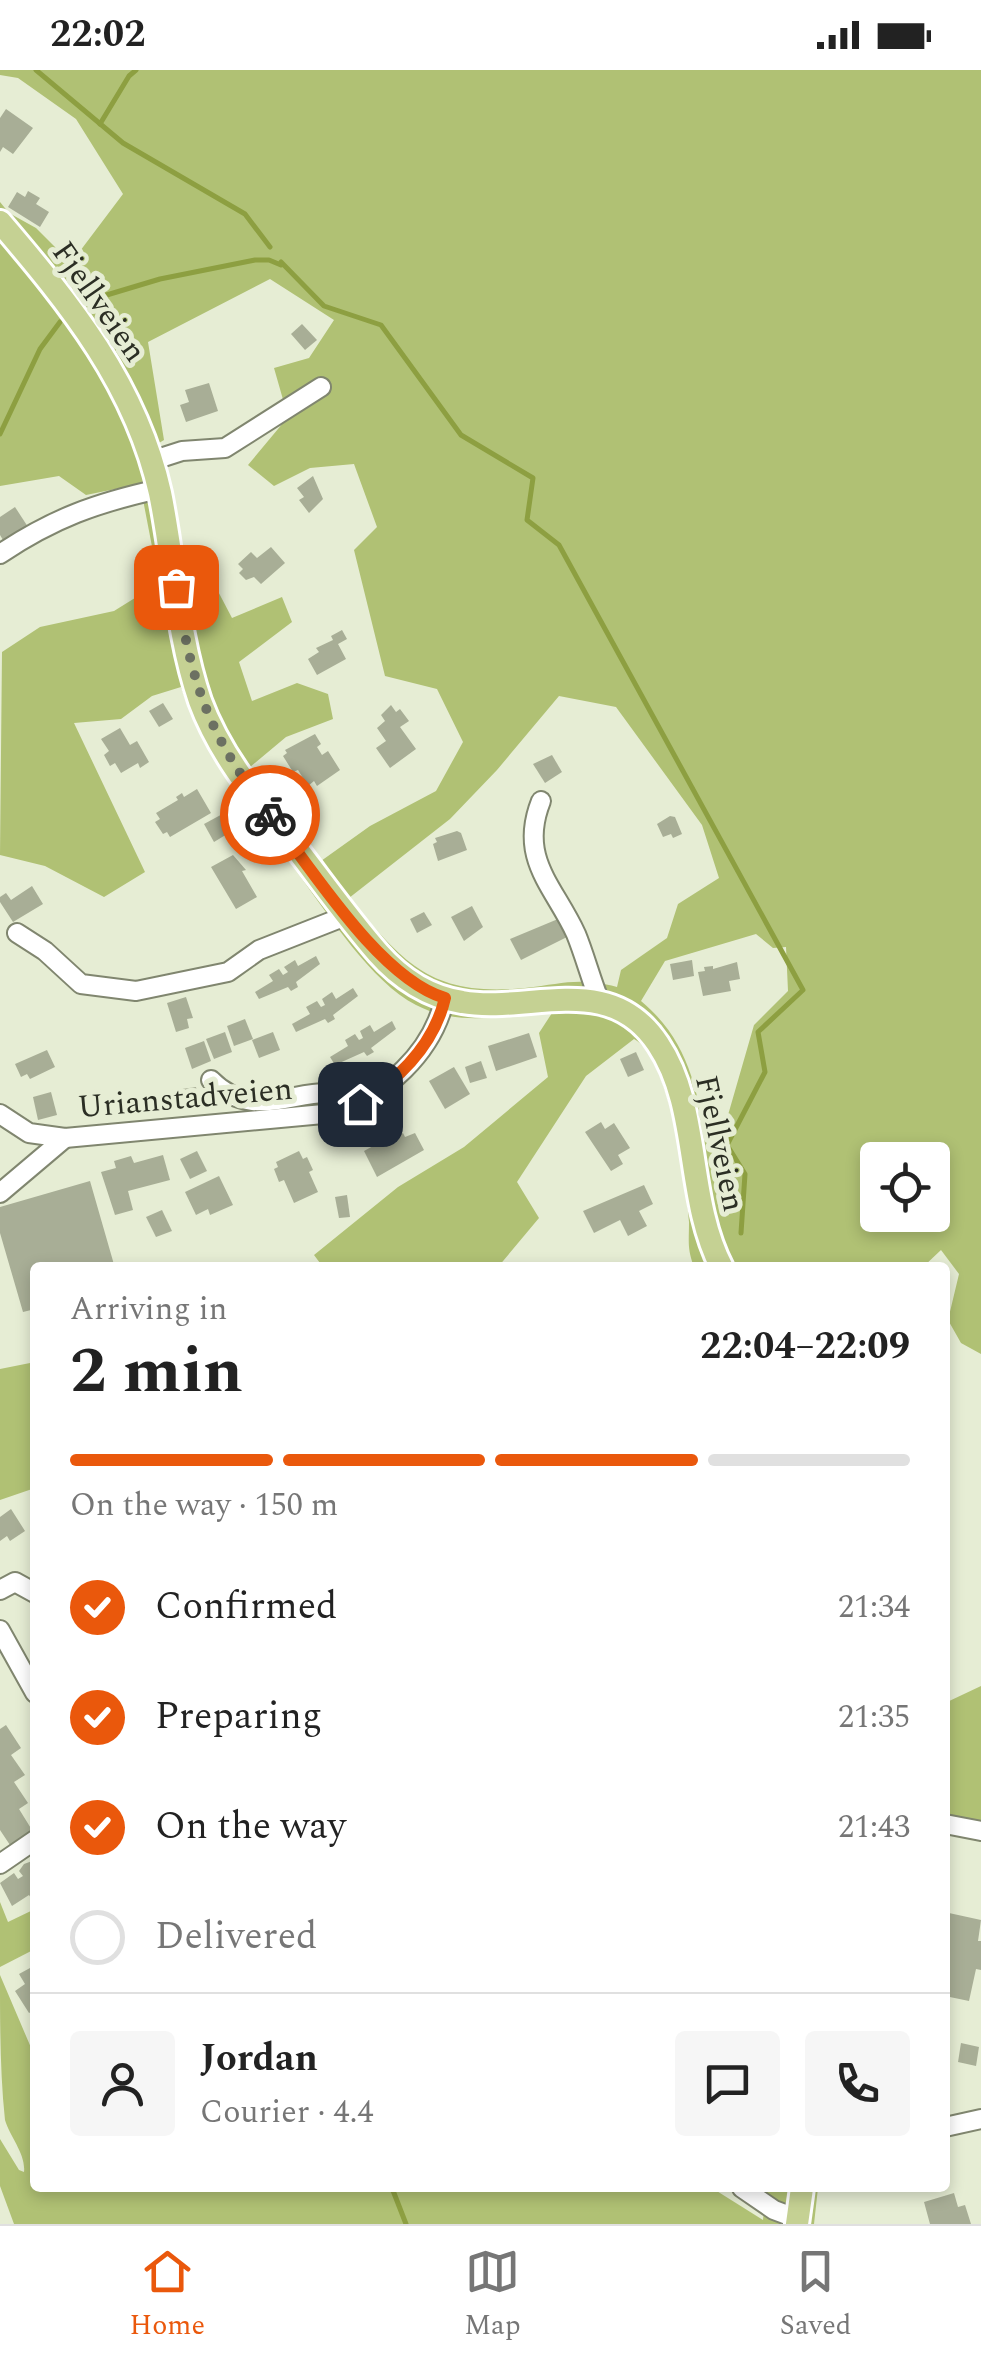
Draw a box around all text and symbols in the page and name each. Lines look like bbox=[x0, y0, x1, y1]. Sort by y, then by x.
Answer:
text: 22:02 bbox=[50, 6, 145, 64]
street label: Fjellveien bbox=[39, 231, 159, 373]
pin bbox=[134, 545, 219, 630]
icon: bag bbox=[149, 560, 204, 615]
courier bbox=[220, 765, 320, 865]
icon: bike bbox=[243, 788, 298, 843]
pin bbox=[318, 1062, 403, 1147]
street label: Urianstadveien bbox=[76, 1065, 295, 1132]
street label: Fjellveien bbox=[681, 1071, 758, 1216]
icon: home bbox=[333, 1077, 388, 1132]
map controls bbox=[860, 1142, 950, 1232]
button: locate bbox=[860, 1142, 950, 1232]
text: Arriving in bbox=[70, 1285, 227, 1334]
text: 22:04–22:09 bbox=[700, 1318, 910, 1376]
text: 2 min bbox=[70, 1322, 243, 1421]
text: On the way · 150 m bbox=[70, 1481, 338, 1530]
text: Confirmed bbox=[155, 1578, 337, 1636]
icon: check bbox=[70, 1580, 125, 1635]
text: 21:34 bbox=[838, 1583, 910, 1632]
text: Preparing bbox=[155, 1688, 322, 1746]
icon: check bbox=[70, 1690, 125, 1745]
text: 21:35 bbox=[838, 1693, 910, 1742]
text: On the way bbox=[155, 1798, 346, 1856]
icon: check bbox=[70, 1800, 125, 1855]
text: 21:43 bbox=[838, 1803, 910, 1852]
text: Delivered bbox=[155, 1908, 317, 1966]
text: Jordan bbox=[200, 2030, 318, 2088]
button: person bbox=[70, 2031, 175, 2136]
button: chat bbox=[675, 2031, 780, 2136]
button: phone bbox=[805, 2031, 910, 2136]
text: Courier · 4.4 bbox=[200, 2088, 373, 2137]
tab: Home bbox=[130, 2244, 205, 2347]
tab: Map bbox=[464, 2244, 521, 2347]
tab: Saved bbox=[780, 2244, 851, 2347]

